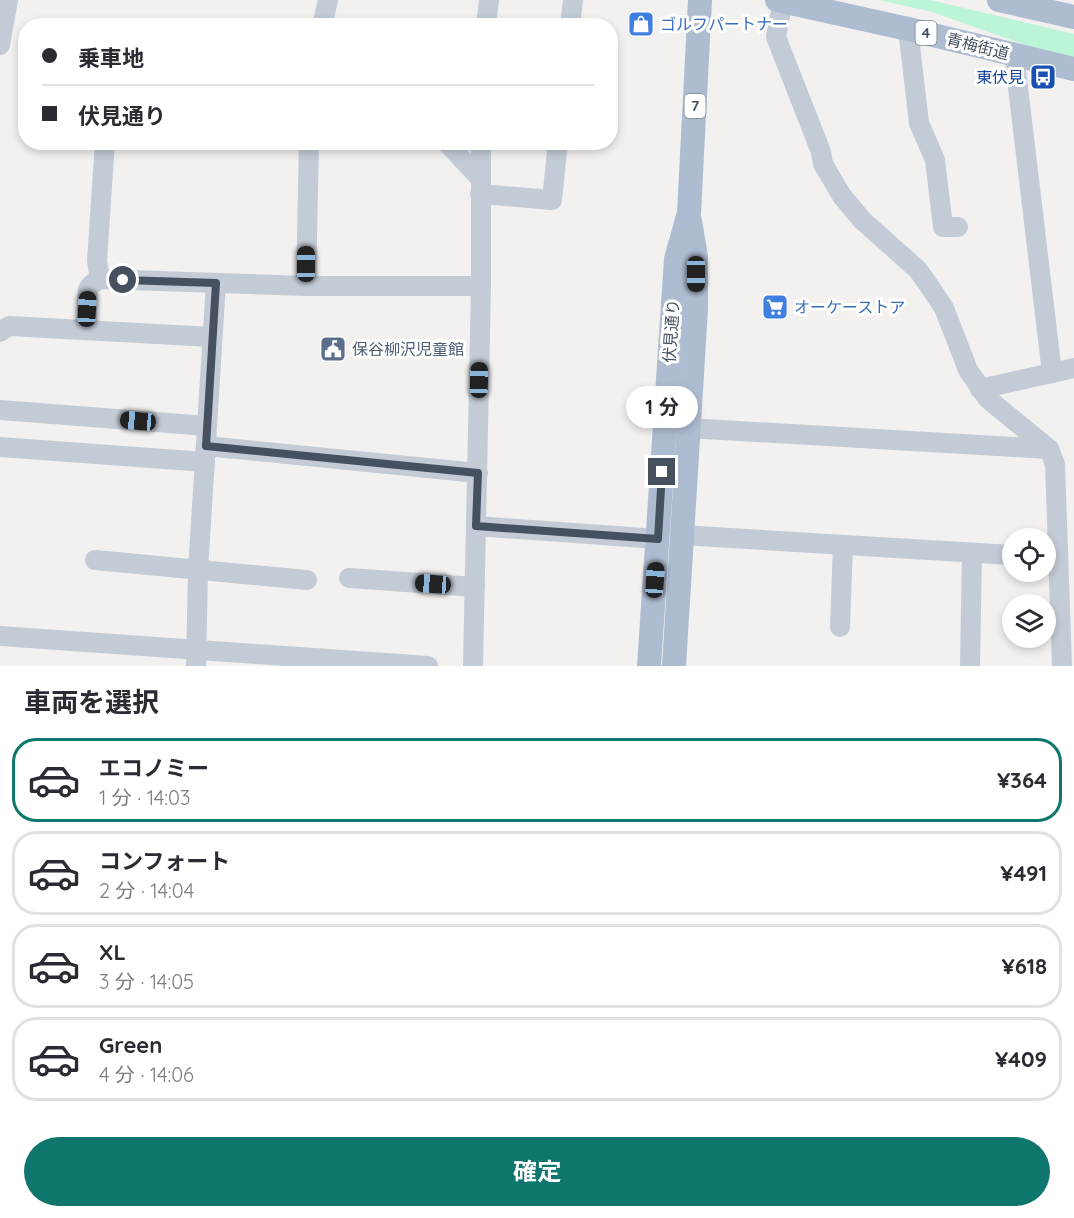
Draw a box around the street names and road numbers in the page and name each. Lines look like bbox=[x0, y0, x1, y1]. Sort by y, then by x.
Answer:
road number: 4 bbox=[916, 21, 936, 45]
street label: 青梅街道 bbox=[945, 29, 1011, 63]
road number: 7 bbox=[684, 94, 706, 118]
street label: 伏見通り bbox=[659, 298, 683, 364]

